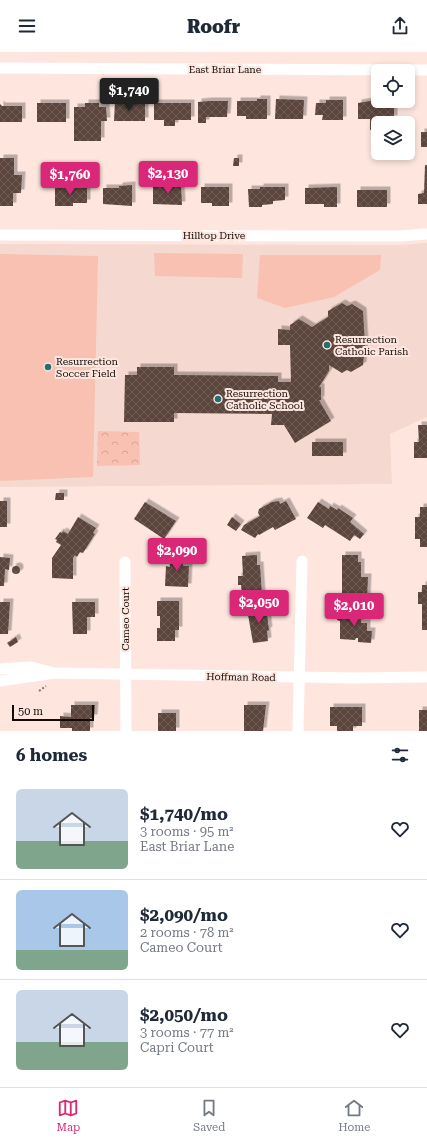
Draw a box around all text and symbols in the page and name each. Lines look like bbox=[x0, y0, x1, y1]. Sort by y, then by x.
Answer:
icon: menu bbox=[16, 15, 38, 37]
icon: share bbox=[389, 15, 411, 37]
text: Roofr bbox=[187, 16, 240, 37]
street label: East Briar Lane bbox=[189, 64, 262, 75]
map controls bbox=[371, 64, 415, 160]
button: locate bbox=[371, 64, 415, 108]
pin: $1,740 bbox=[96, 78, 162, 112]
text: $1,740 bbox=[109, 83, 149, 98]
button: layers bbox=[371, 116, 415, 160]
pin: $2,130 bbox=[135, 161, 201, 195]
pin: $1,760 bbox=[37, 162, 103, 196]
text: $2,130 bbox=[148, 166, 188, 181]
text: $1,760 bbox=[50, 167, 90, 182]
street label: Hilltop Drive bbox=[183, 230, 246, 241]
place label: Resurrection Catholic Parish bbox=[335, 334, 409, 357]
marker: Resurrection Catholic Parish bbox=[322, 340, 332, 350]
place label: Resurrection Soccer Field bbox=[56, 356, 119, 379]
marker: Resurrection Soccer Field bbox=[43, 362, 53, 372]
place label: Resurrection Catholic School bbox=[226, 388, 303, 411]
marker: Resurrection Catholic School bbox=[213, 394, 223, 404]
pin: $2,090 bbox=[144, 538, 210, 572]
text: $2,090 bbox=[157, 543, 197, 558]
street label: Cameo Court bbox=[120, 587, 131, 651]
pin: $2,050 bbox=[226, 590, 292, 624]
pin: $2,010 bbox=[321, 593, 387, 627]
text: $2,050 bbox=[239, 595, 279, 610]
text: $2,010 bbox=[334, 598, 374, 613]
street label: Hoffman Road bbox=[206, 671, 276, 683]
scale bar bbox=[12, 703, 94, 722]
text: 50 m bbox=[18, 705, 43, 718]
icon: filters bbox=[389, 744, 411, 766]
text: 6 homes bbox=[16, 745, 87, 765]
text: $1,740/mo bbox=[140, 804, 228, 824]
icon: home bbox=[48, 805, 96, 853]
icon: heart bbox=[389, 818, 411, 840]
text: 3 rooms · 95 m² bbox=[140, 824, 234, 839]
text: East Briar Lane bbox=[140, 839, 234, 854]
text: $2,090/mo bbox=[140, 905, 228, 925]
icon: home bbox=[48, 906, 96, 954]
icon: heart bbox=[389, 919, 411, 941]
text: 2 rooms · 78 m² bbox=[140, 925, 234, 940]
text: Cameo Court bbox=[140, 940, 223, 955]
text: $2,050/mo bbox=[140, 1005, 228, 1025]
icon: home bbox=[48, 1006, 96, 1054]
icon: heart bbox=[389, 1019, 411, 1041]
text: 3 rooms · 77 m² bbox=[140, 1025, 234, 1040]
text: Capri Court bbox=[140, 1040, 214, 1055]
tab: Map bbox=[57, 1097, 80, 1134]
tab: Saved bbox=[193, 1097, 225, 1134]
tab: Home bbox=[338, 1097, 370, 1134]

